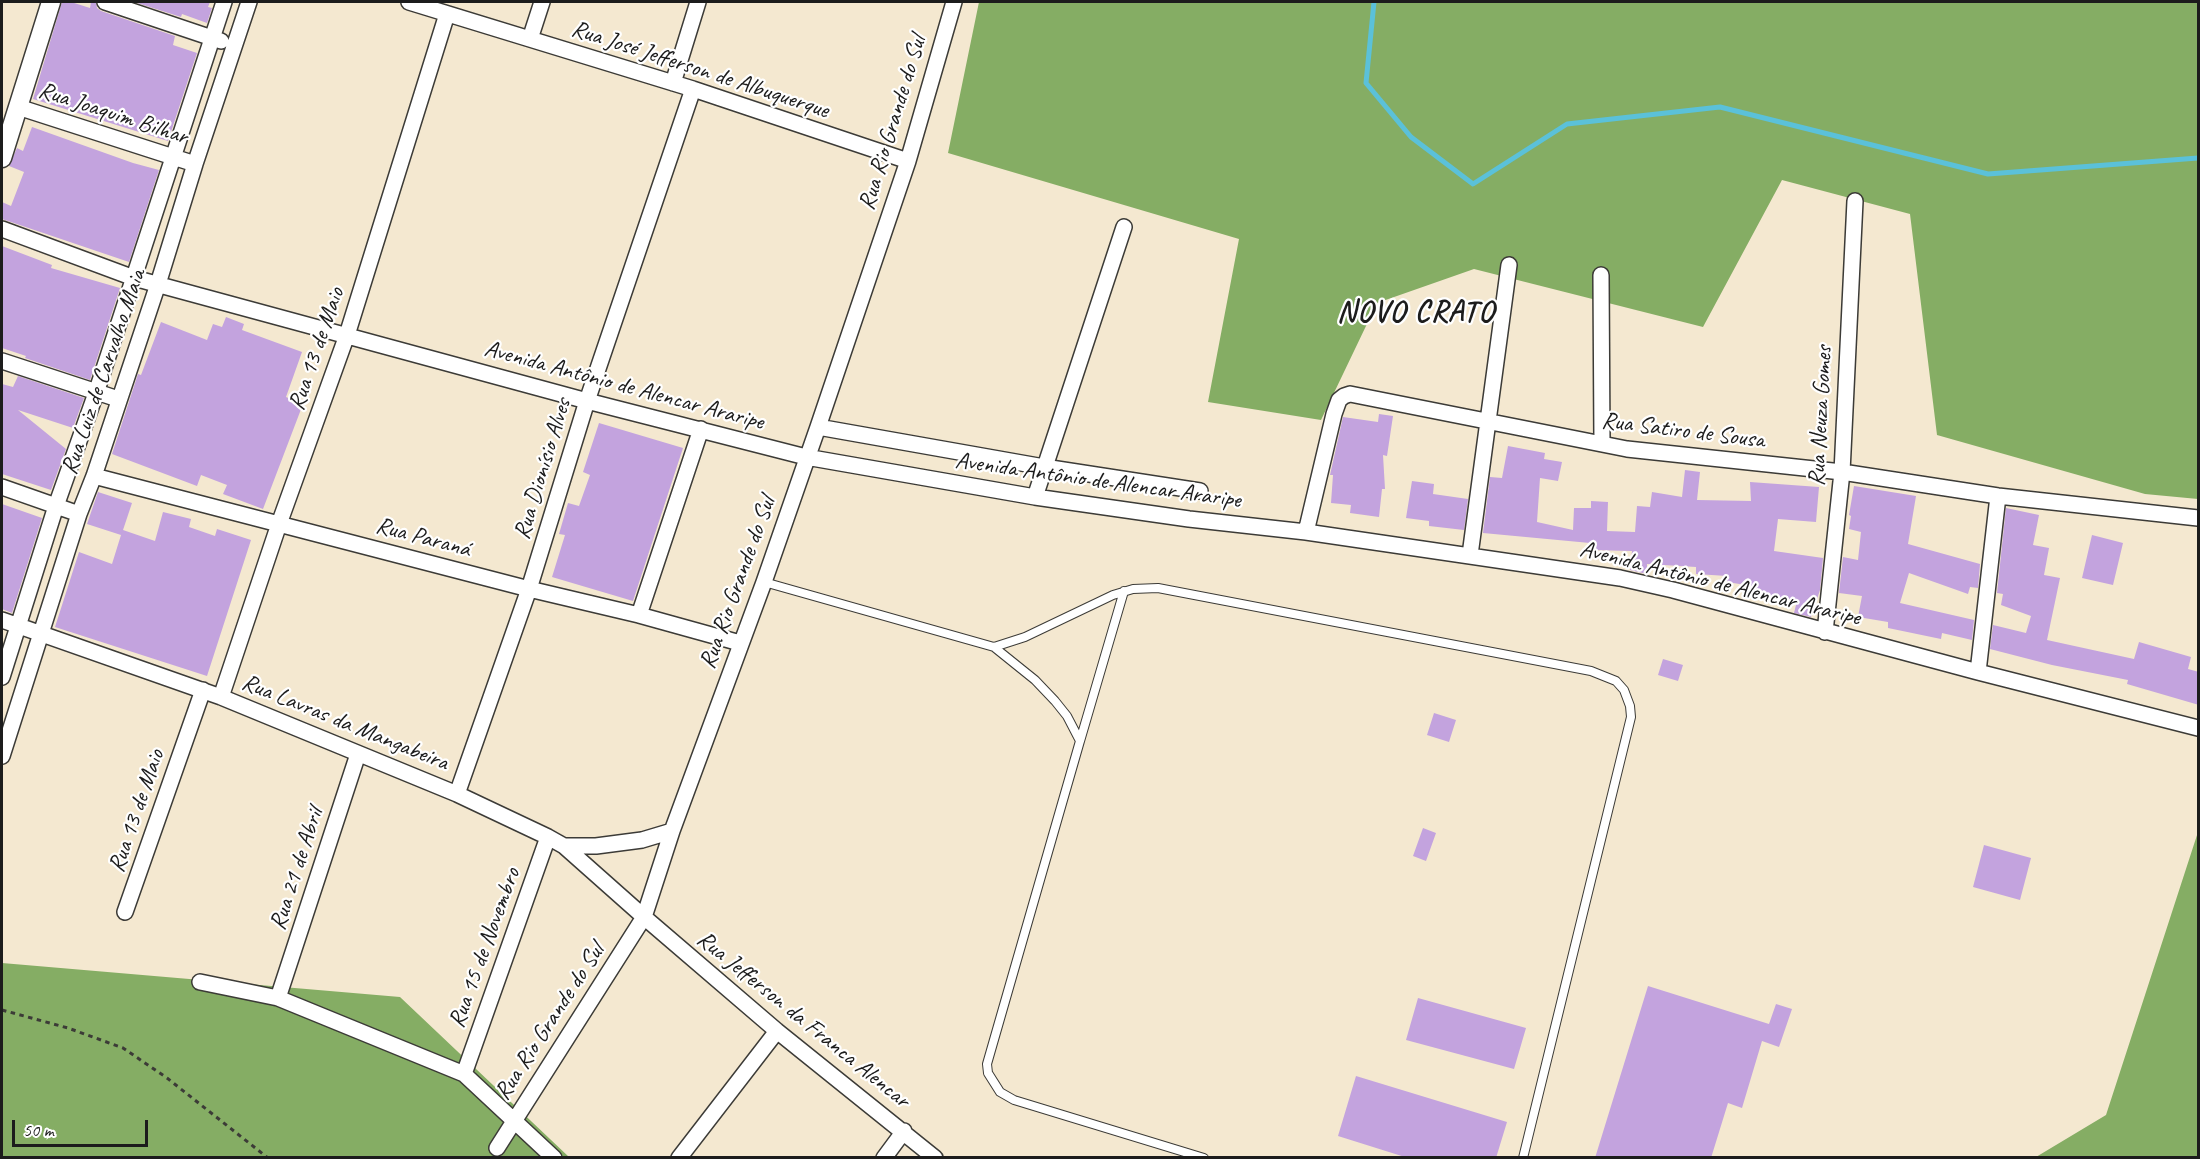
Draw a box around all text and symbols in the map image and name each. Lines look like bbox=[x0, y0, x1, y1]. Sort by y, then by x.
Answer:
street label: Rua José Jefferson de Albuquerque bbox=[568, 15, 832, 125]
street label: Rua Rio Grande do Sul bbox=[853, 32, 933, 214]
street label: Rua Joaquim Bilhar bbox=[35, 76, 191, 152]
street label: Rua Luiz de Carvalho Maia bbox=[55, 266, 153, 478]
street label: Rua 13 de Maio bbox=[283, 284, 351, 414]
district label: NOVO CRATO bbox=[1337, 295, 1495, 331]
street label: Avenida Antônio de Alencar Araripe bbox=[481, 335, 767, 437]
street label: Rua Neuza Gomes bbox=[1803, 345, 1839, 487]
street label: Rua Dionísio Alves bbox=[508, 395, 578, 543]
street label: Rua Satiro de Sousa bbox=[1600, 407, 1766, 455]
street label: Avenida Antônio de Alencar Araripe bbox=[953, 447, 1243, 515]
street label: Rua Rio Grande do Sul bbox=[694, 493, 782, 673]
street label: Rua Paraná bbox=[373, 512, 473, 564]
street label: Avenida Antônio de Alencar Araripe bbox=[1577, 535, 1863, 633]
street label: Rua Lavras da Mangabeira bbox=[237, 668, 453, 778]
street label: Rua 13 de Maio bbox=[103, 746, 171, 876]
street label: Rua 21 de Abril bbox=[264, 804, 330, 934]
street label: Rua 15 de Novembro bbox=[443, 864, 527, 1032]
street label: Rua Jefferson da Franca Alencar bbox=[691, 925, 915, 1115]
street label: Rua Rio Grande do Sul bbox=[489, 938, 611, 1106]
scale bar bbox=[15, 1108, 152, 1146]
text: 50 m bbox=[23, 1119, 54, 1141]

